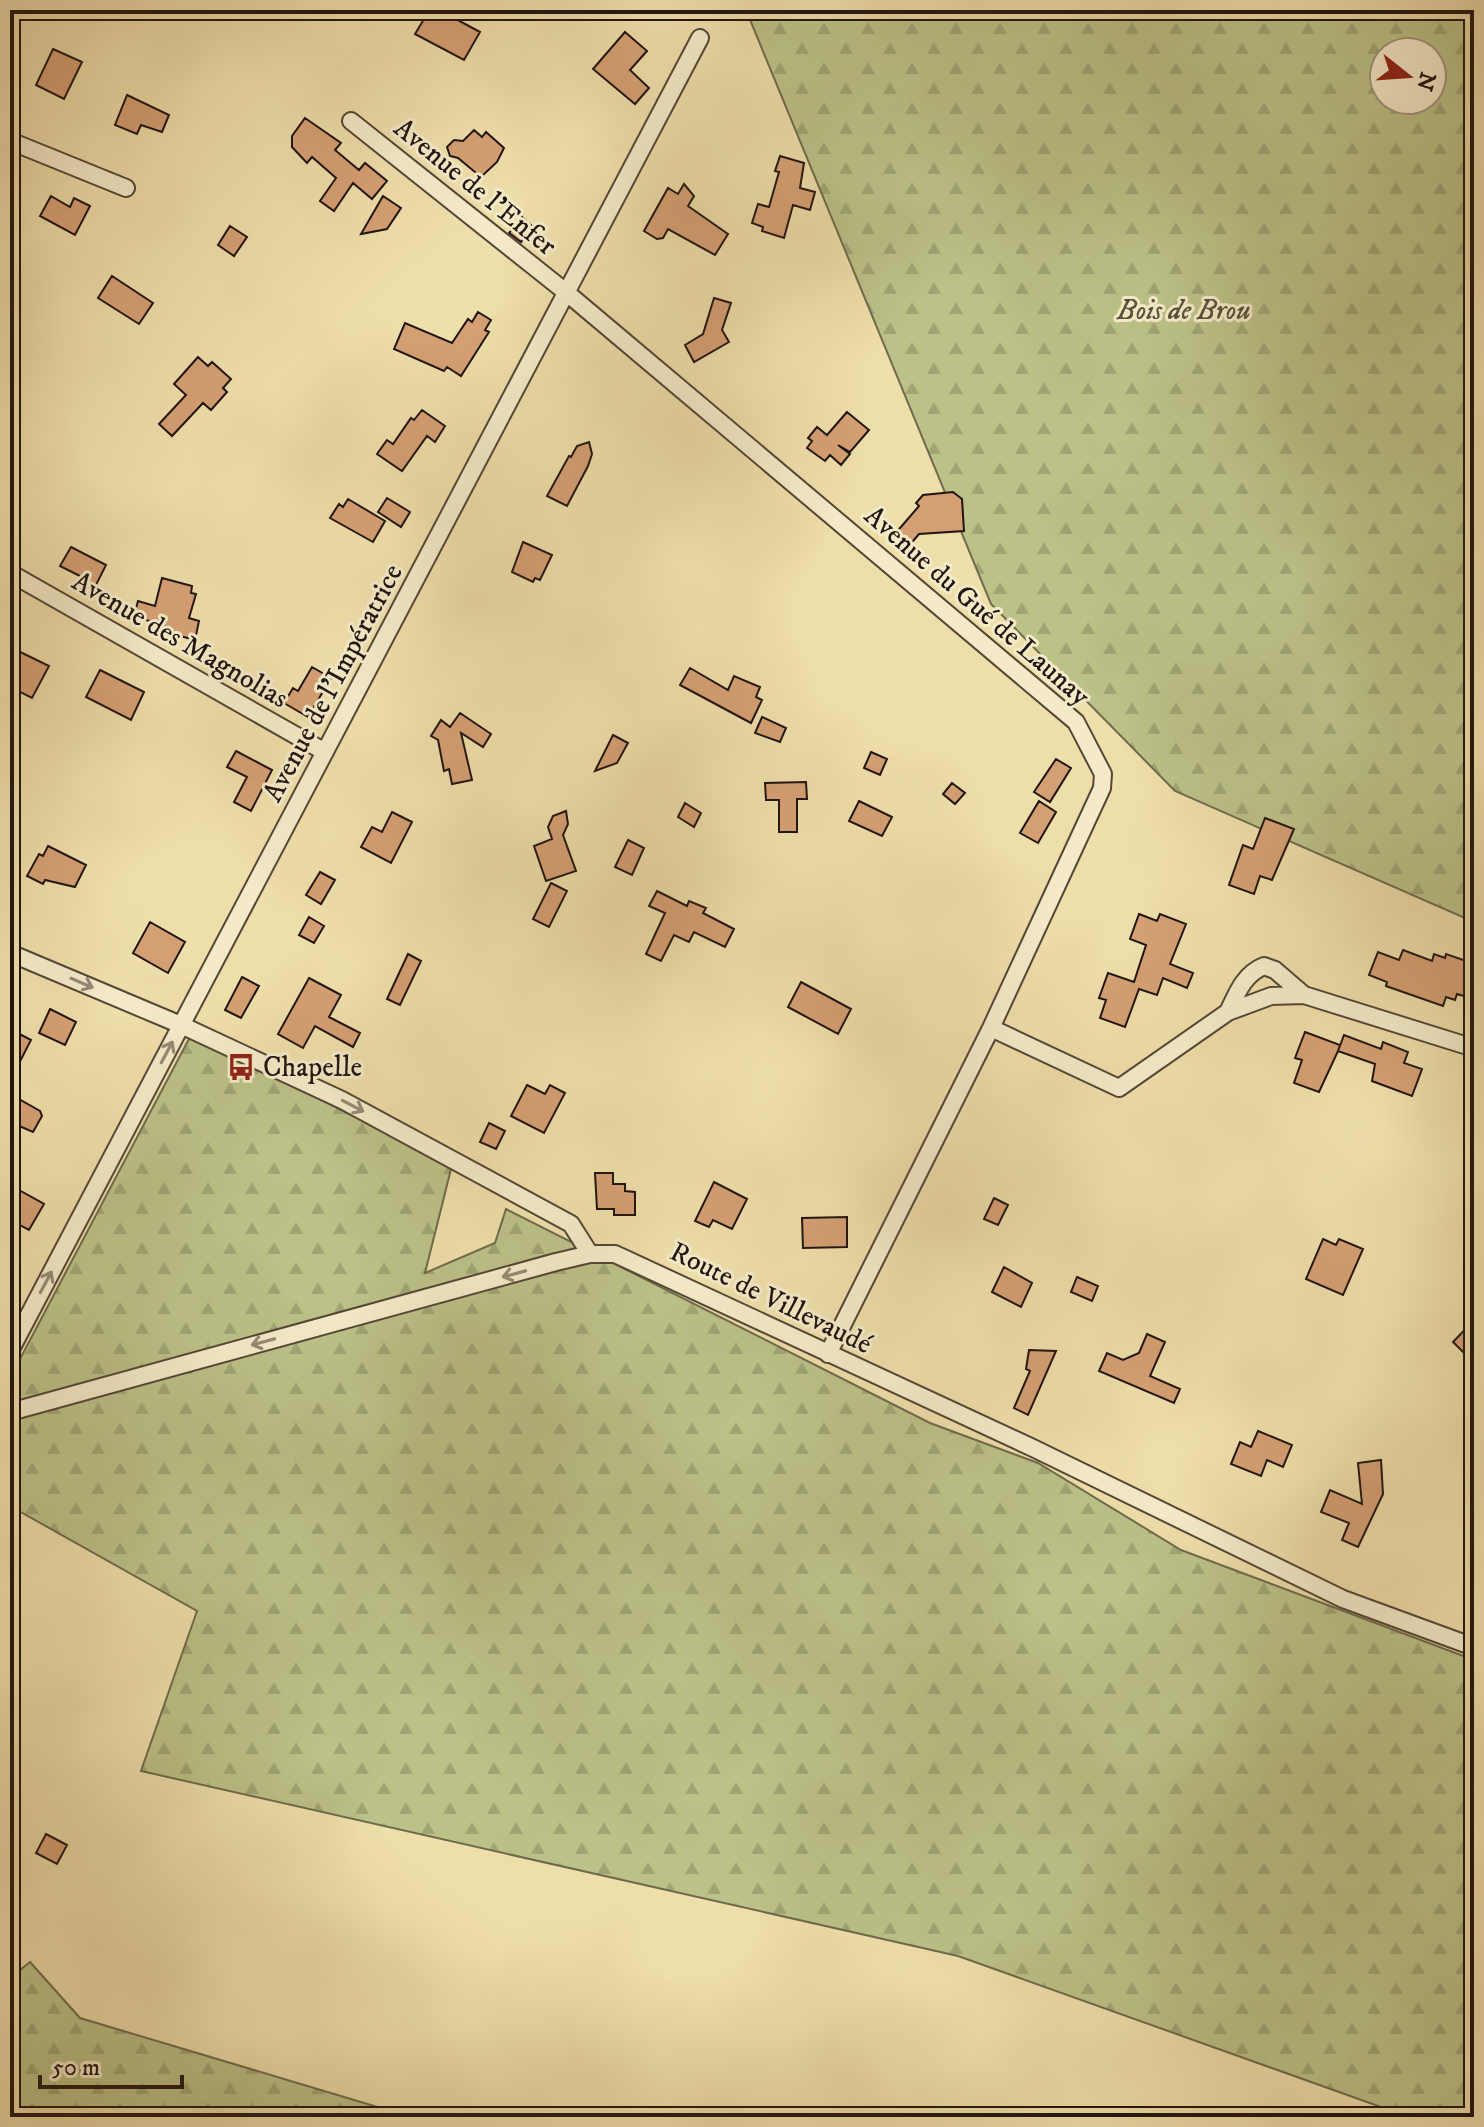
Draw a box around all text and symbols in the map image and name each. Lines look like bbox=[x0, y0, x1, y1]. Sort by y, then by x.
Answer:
north arrow bbox=[1368, 36, 1448, 116]
text: N bbox=[1410, 69, 1441, 94]
street label: Avenue de l'Enfer bbox=[387, 111, 564, 264]
park label: Bois de Brou bbox=[1116, 293, 1251, 328]
street label: Avenue du Gué de Launay bbox=[857, 498, 1098, 714]
street label: Avenue de l'Impératrice bbox=[255, 558, 411, 808]
street label: Avenue des Magnolias bbox=[66, 564, 294, 716]
one-way arrow bbox=[69, 977, 94, 991]
one-way arrow bbox=[159, 1040, 175, 1064]
place label: Chapelle bbox=[263, 1050, 362, 1085]
bus stop icon: Chapelle bbox=[226, 1052, 256, 1082]
one-way arrow bbox=[340, 1098, 364, 1114]
street label: Route de Villevaudé bbox=[664, 1234, 878, 1362]
one-way arrow bbox=[502, 1267, 528, 1282]
one-way arrow bbox=[39, 1271, 55, 1295]
one-way arrow bbox=[251, 1336, 277, 1351]
scale bar bbox=[40, 2039, 182, 2089]
text: 50 m bbox=[52, 2053, 100, 2083]

